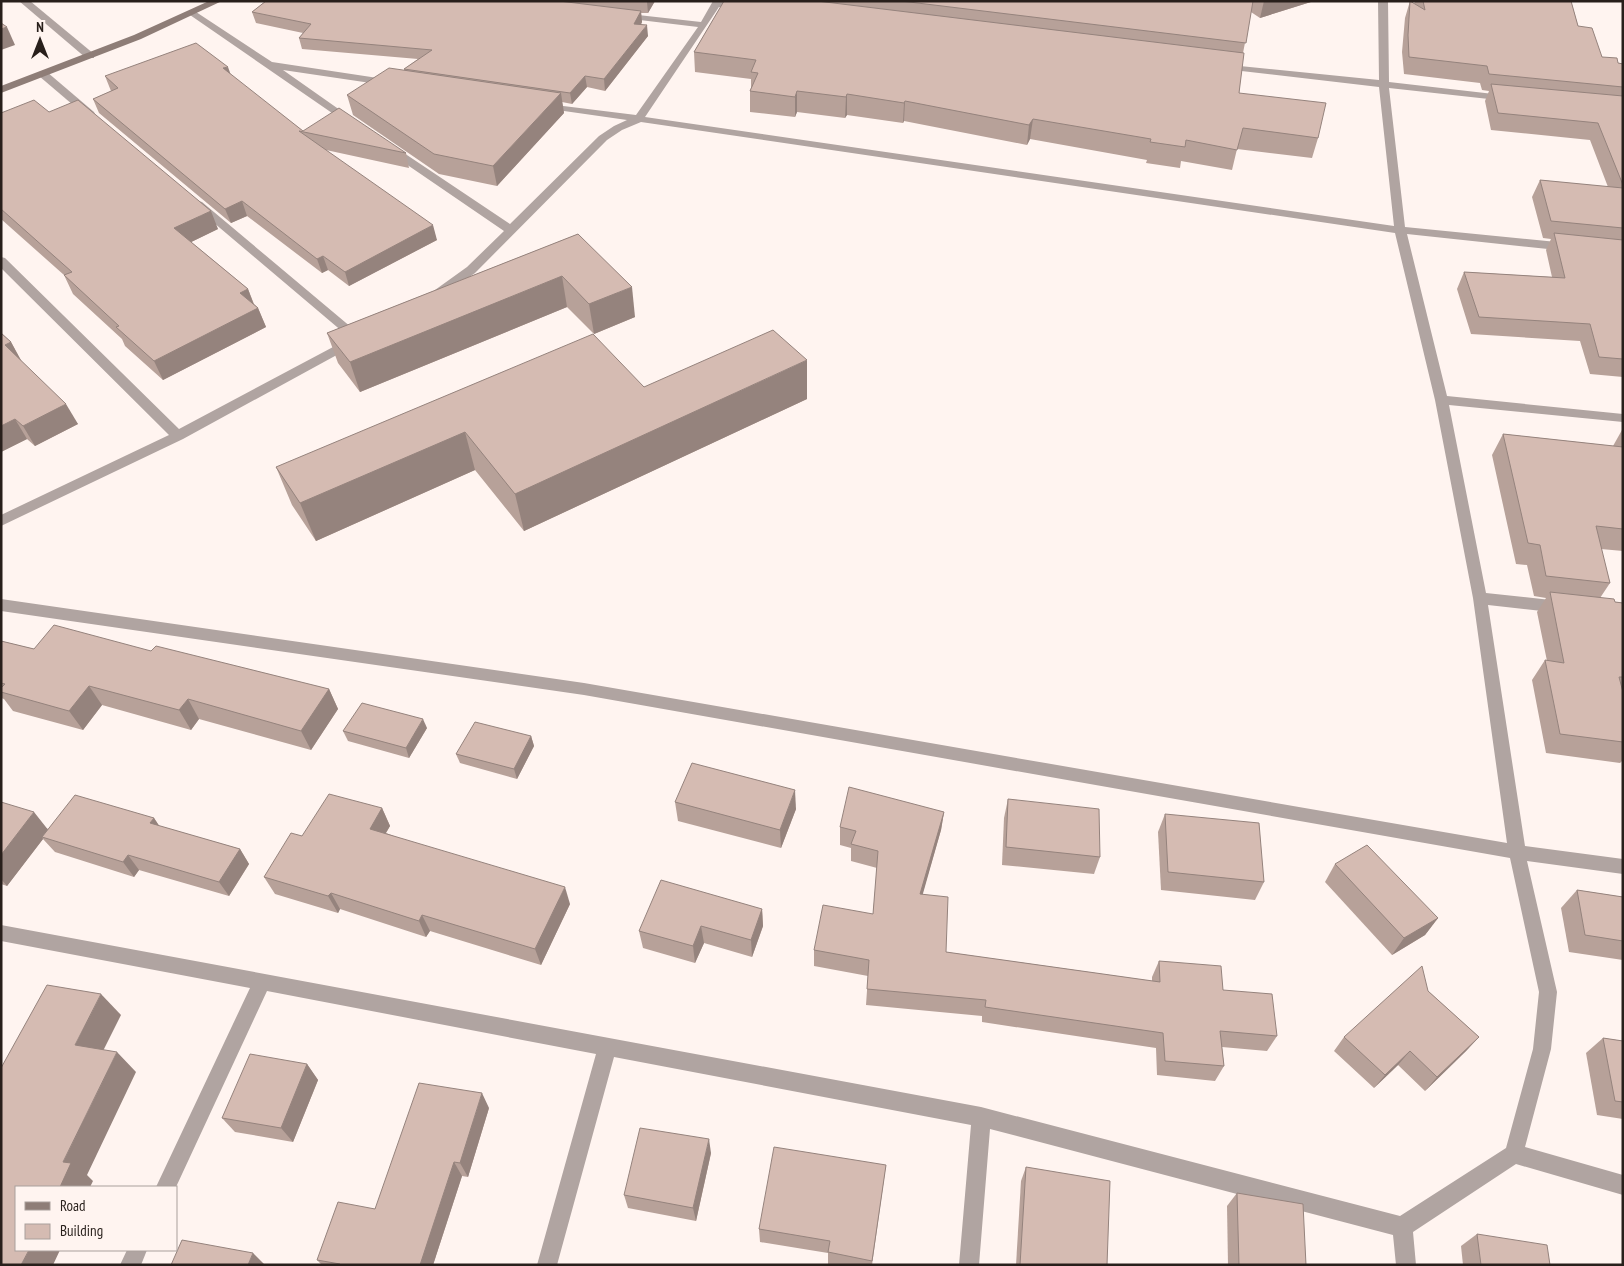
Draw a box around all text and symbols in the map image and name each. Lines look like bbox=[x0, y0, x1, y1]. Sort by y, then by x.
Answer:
north arrow bbox=[15, 15, 65, 65]
text: N bbox=[36, 18, 44, 36]
legend bbox=[15, 1186, 178, 1251]
text: Road bbox=[60, 1196, 86, 1215]
text: Building bbox=[60, 1221, 103, 1240]

